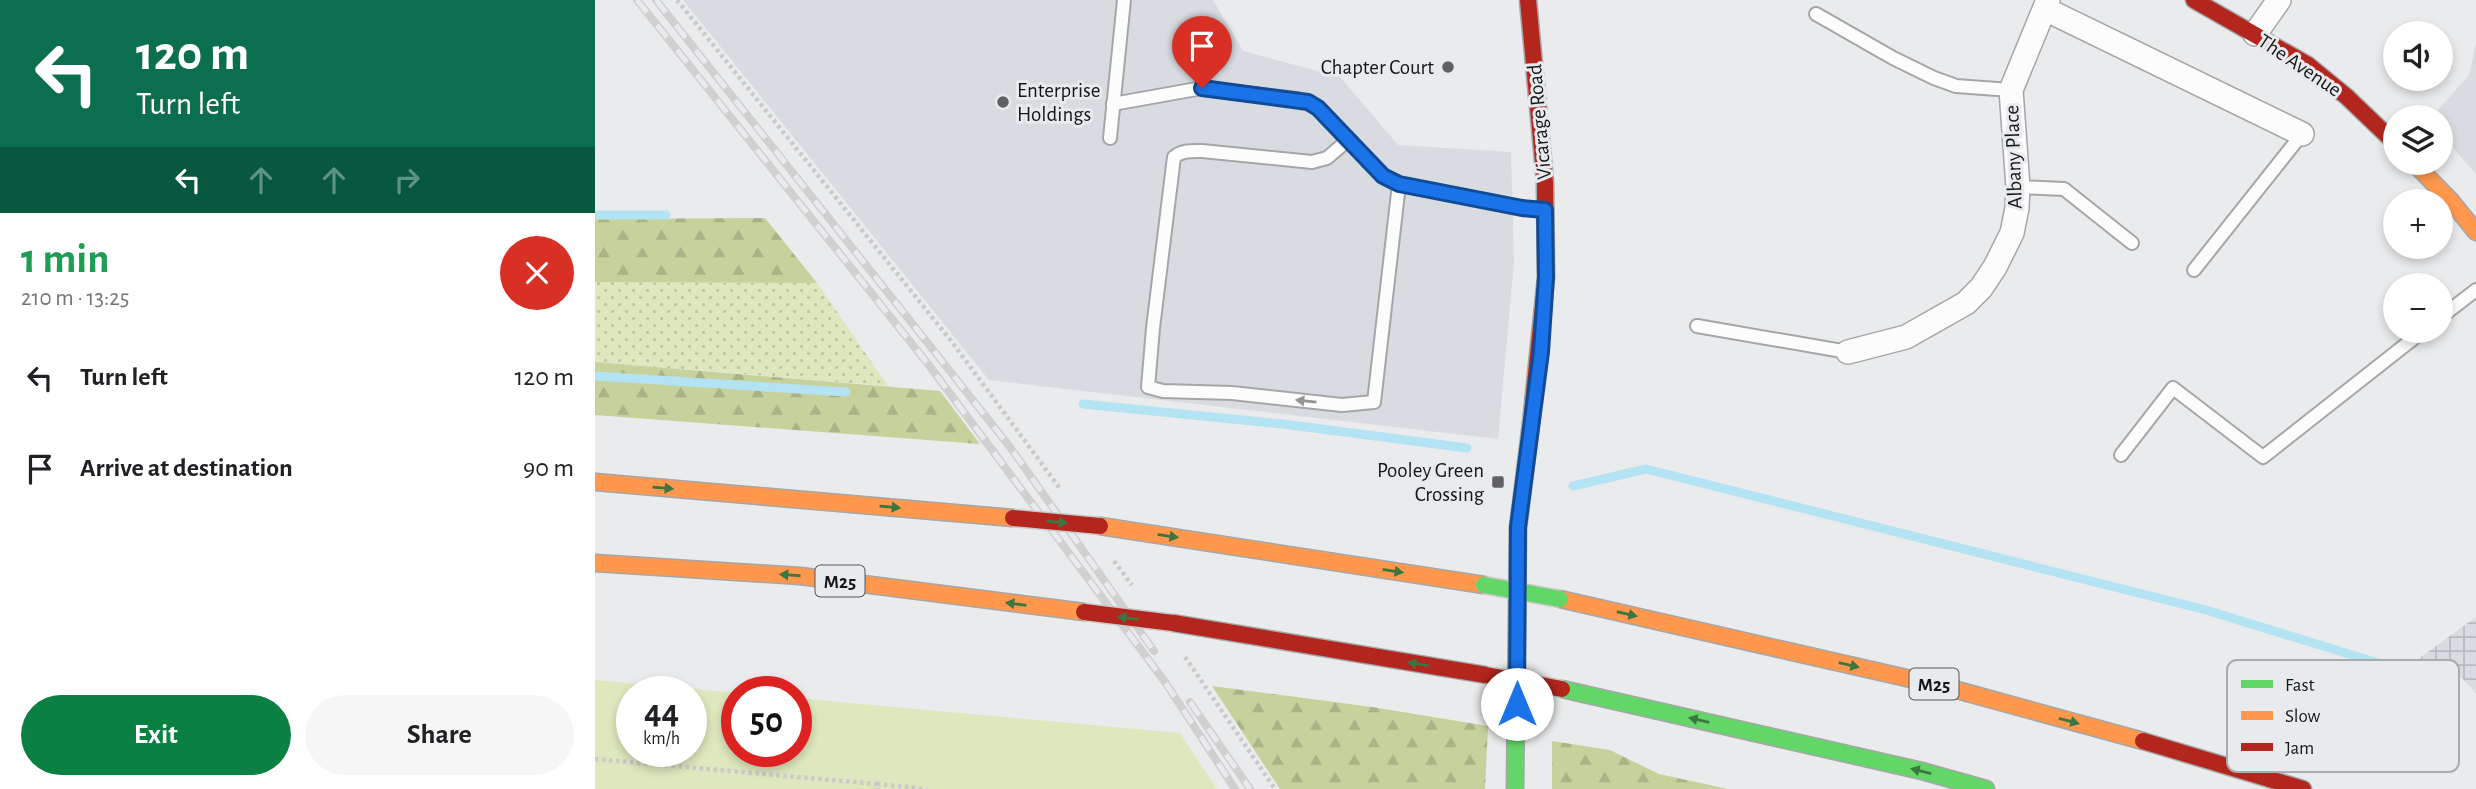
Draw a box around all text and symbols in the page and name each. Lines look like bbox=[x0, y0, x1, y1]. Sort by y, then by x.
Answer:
pin bbox=[1172, 16, 1232, 88]
map controls bbox=[2383, 21, 2453, 343]
button: sound bbox=[2383, 21, 2453, 91]
icon: arrive bbox=[1183, 27, 1221, 65]
icon: left bbox=[21, 28, 112, 119]
text: 120 m bbox=[136, 30, 249, 79]
street label: The Avenue bbox=[2254, 30, 2345, 101]
place label: Chapter Court bbox=[1321, 57, 1434, 78]
marker: Chapter Court bbox=[1440, 59, 1456, 75]
street label: Vicarage Road bbox=[1524, 63, 1555, 181]
place label: Enterprise Holdings bbox=[1017, 80, 1100, 125]
text: Turn left bbox=[136, 88, 240, 120]
marker: Enterprise Holdings bbox=[995, 94, 1011, 110]
street label: Albany Place bbox=[2001, 105, 2026, 209]
button: layers bbox=[2383, 105, 2453, 175]
icon: left bbox=[169, 161, 207, 199]
icon: ahead bbox=[242, 161, 280, 199]
icon: ahead bbox=[315, 161, 353, 199]
icon: right bbox=[388, 161, 426, 199]
button: + bbox=[2383, 189, 2453, 259]
button: close bbox=[500, 236, 574, 310]
text: 1 min bbox=[21, 238, 110, 280]
button: − bbox=[2383, 273, 2453, 343]
text: 210 m · 13:25 bbox=[21, 287, 129, 310]
icon: left bbox=[21, 359, 59, 397]
text: Turn left bbox=[80, 364, 168, 390]
text: 120 m bbox=[514, 364, 574, 390]
one-way arrow bbox=[1295, 395, 1317, 406]
icon: arrive bbox=[21, 450, 59, 488]
text: Arrive at destination bbox=[80, 455, 293, 481]
text: 90 m bbox=[523, 455, 574, 481]
place label: Pooley Green Crossing bbox=[1377, 460, 1485, 505]
marker: Pooley Green Crossing bbox=[1490, 474, 1506, 490]
one-way arrow bbox=[652, 483, 674, 494]
one-way arrow bbox=[879, 502, 901, 513]
one-way arrow bbox=[1046, 517, 1068, 528]
one-way arrow bbox=[1157, 531, 1179, 542]
road number: M25 bbox=[815, 566, 865, 596]
one-way arrow bbox=[1382, 566, 1404, 577]
one-way arrow bbox=[779, 569, 801, 580]
one-way arrow bbox=[1005, 598, 1027, 609]
one-way arrow bbox=[1616, 609, 1638, 620]
one-way arrow bbox=[1117, 612, 1139, 623]
one-way arrow bbox=[1407, 658, 1429, 669]
one-way arrow bbox=[1838, 659, 1860, 670]
legend bbox=[2227, 660, 2459, 772]
position arrow bbox=[1480, 667, 1554, 741]
road number: M25 bbox=[1909, 668, 1959, 699]
speed limit sign: 50 bbox=[721, 676, 812, 767]
text: Fast bbox=[2285, 676, 2315, 695]
button: Exit bbox=[21, 695, 291, 775]
button: Share bbox=[305, 695, 574, 775]
text: 44 bbox=[644, 695, 679, 730]
text: Slow bbox=[2285, 707, 2321, 726]
one-way arrow bbox=[1688, 714, 1710, 725]
one-way arrow bbox=[2059, 716, 2080, 726]
text: km/h bbox=[643, 730, 680, 748]
text: Jam bbox=[2285, 739, 2314, 758]
one-way arrow bbox=[1910, 765, 1932, 776]

